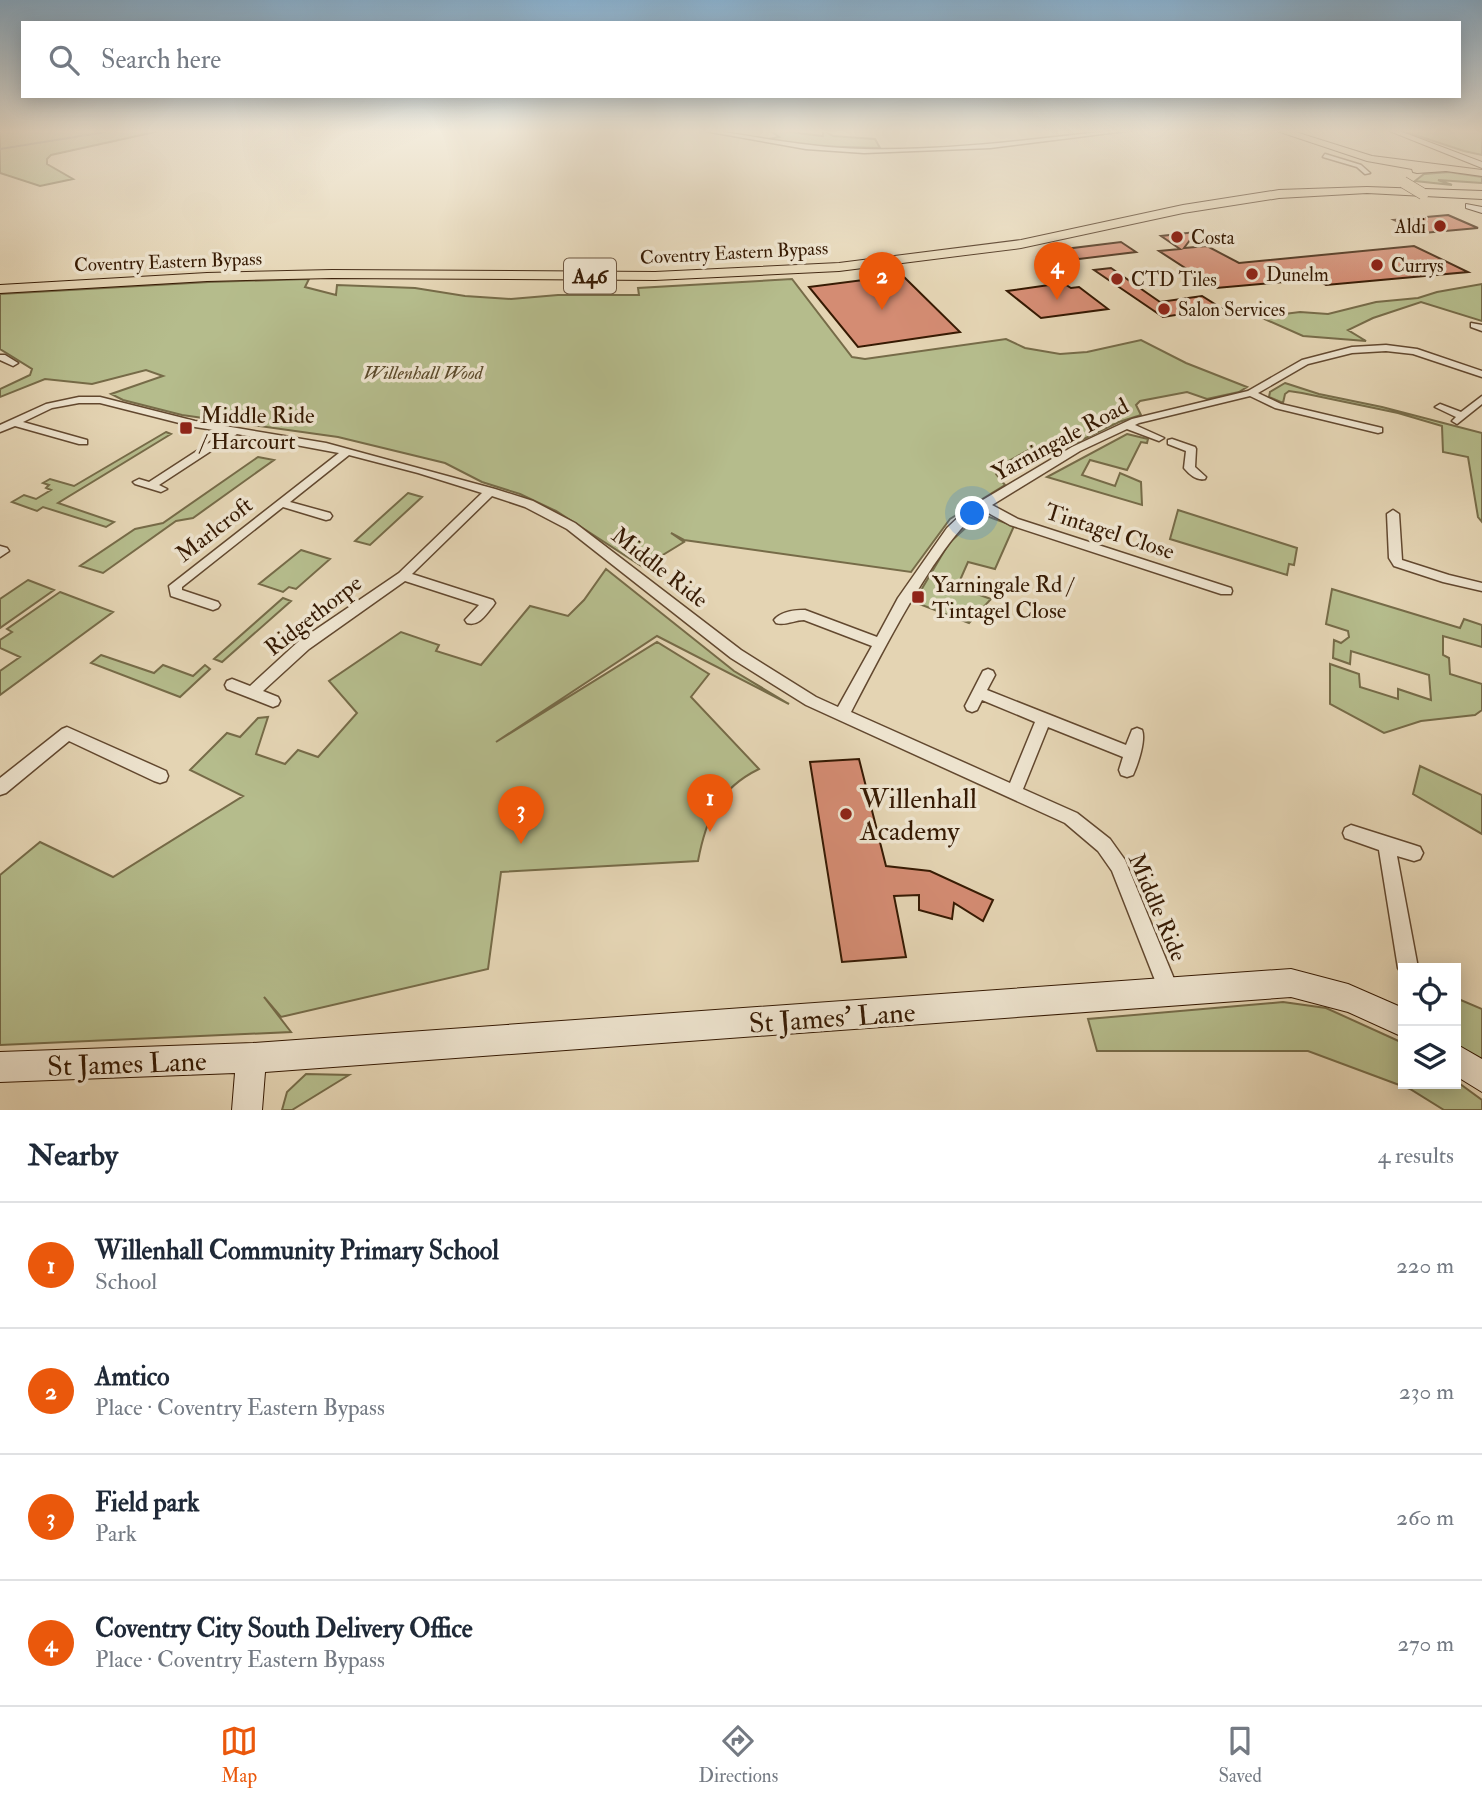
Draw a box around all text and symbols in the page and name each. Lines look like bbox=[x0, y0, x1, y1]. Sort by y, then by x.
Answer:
search box bbox=[21, 21, 1461, 98]
icon: search bbox=[45, 41, 83, 79]
text: Search here bbox=[101, 44, 221, 76]
place label: Aldi bbox=[1394, 215, 1426, 239]
marker: Aldi bbox=[1432, 218, 1448, 234]
place label: Costa bbox=[1191, 226, 1235, 250]
marker: Costa bbox=[1169, 229, 1185, 245]
street label: Coventry Eastern Bypass bbox=[639, 236, 829, 271]
pin: 4 bbox=[1034, 242, 1080, 300]
street label: Coventry Eastern Bypass bbox=[74, 247, 263, 278]
pin: 2 bbox=[859, 252, 905, 310]
place label: Currys bbox=[1391, 254, 1444, 278]
marker: Currys bbox=[1369, 257, 1385, 273]
road number: A46 bbox=[564, 258, 616, 294]
place label: Dunelm bbox=[1266, 263, 1329, 287]
marker: Dunelm bbox=[1244, 266, 1260, 282]
place label: CTD Tiles bbox=[1131, 268, 1217, 292]
marker: CTD Tiles bbox=[1109, 271, 1125, 287]
place label: Salon Services bbox=[1178, 298, 1285, 322]
marker: Salon Services bbox=[1156, 301, 1172, 317]
park label: Willenhall Wood bbox=[363, 361, 484, 385]
street label: Yarningale Road bbox=[987, 391, 1134, 488]
place label: Middle Ride / Harcourt bbox=[198, 401, 315, 456]
marker: Middle Ride / Harcourt bbox=[178, 420, 194, 436]
street label: Marlcroft bbox=[170, 490, 259, 568]
your location bbox=[955, 496, 989, 530]
street label: Tintagel Close bbox=[1041, 497, 1179, 566]
street label: Middle Ride bbox=[606, 521, 714, 614]
street label: Ridgethorpe bbox=[259, 568, 369, 663]
place label: Yarningale Rd / Tintagel Close bbox=[932, 570, 1075, 625]
marker: Yarningale Rd / Tintagel Close bbox=[910, 589, 926, 605]
pin: 1 bbox=[687, 774, 733, 832]
place label: Willenhall Academy bbox=[859, 782, 977, 849]
pin: 3 bbox=[498, 786, 544, 844]
marker: Willenhall Academy bbox=[838, 806, 854, 822]
street label: Middle Ride bbox=[1122, 849, 1193, 966]
map controls bbox=[1398, 963, 1461, 1089]
button: locate bbox=[1398, 963, 1461, 1026]
street label: St James' Lane bbox=[748, 995, 917, 1042]
button: layers bbox=[1398, 1026, 1461, 1089]
street label: St James Lane bbox=[47, 1044, 208, 1085]
text: Nearby bbox=[28, 1137, 118, 1174]
text: 4 results bbox=[1378, 1141, 1454, 1170]
text: Willenhall Community Primary School bbox=[95, 1235, 499, 1267]
text: 1 bbox=[47, 1251, 55, 1280]
text: 220 m bbox=[1396, 1251, 1454, 1280]
text: School bbox=[95, 1267, 157, 1296]
text: Amtico bbox=[95, 1361, 170, 1393]
text: 2 bbox=[45, 1377, 57, 1406]
text: 230 m bbox=[1399, 1377, 1454, 1406]
text: Place · Coventry Eastern Bypass bbox=[95, 1393, 385, 1422]
text: Field park bbox=[95, 1487, 199, 1519]
text: 3 bbox=[47, 1503, 55, 1532]
text: 260 m bbox=[1396, 1503, 1454, 1532]
text: Park bbox=[95, 1519, 137, 1548]
text: Coventry City South Delivery Office bbox=[95, 1613, 473, 1645]
text: 4 bbox=[45, 1629, 57, 1658]
text: 270 m bbox=[1397, 1629, 1454, 1658]
text: Place · Coventry Eastern Bypass bbox=[95, 1645, 385, 1674]
tab: Map bbox=[220, 1722, 258, 1788]
tab: Directions bbox=[698, 1722, 778, 1788]
tab: Saved bbox=[1218, 1722, 1262, 1788]

